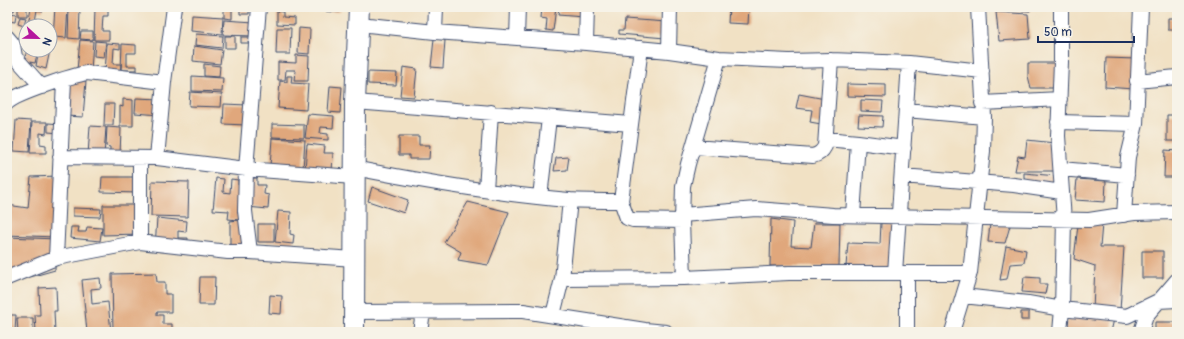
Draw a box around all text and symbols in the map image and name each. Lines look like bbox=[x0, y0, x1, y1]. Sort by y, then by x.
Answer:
north arrow bbox=[18, 18, 58, 58]
scale bar bbox=[1038, 18, 1134, 44]
text: 50 m bbox=[1044, 25, 1072, 40]
text: N bbox=[39, 36, 54, 48]

